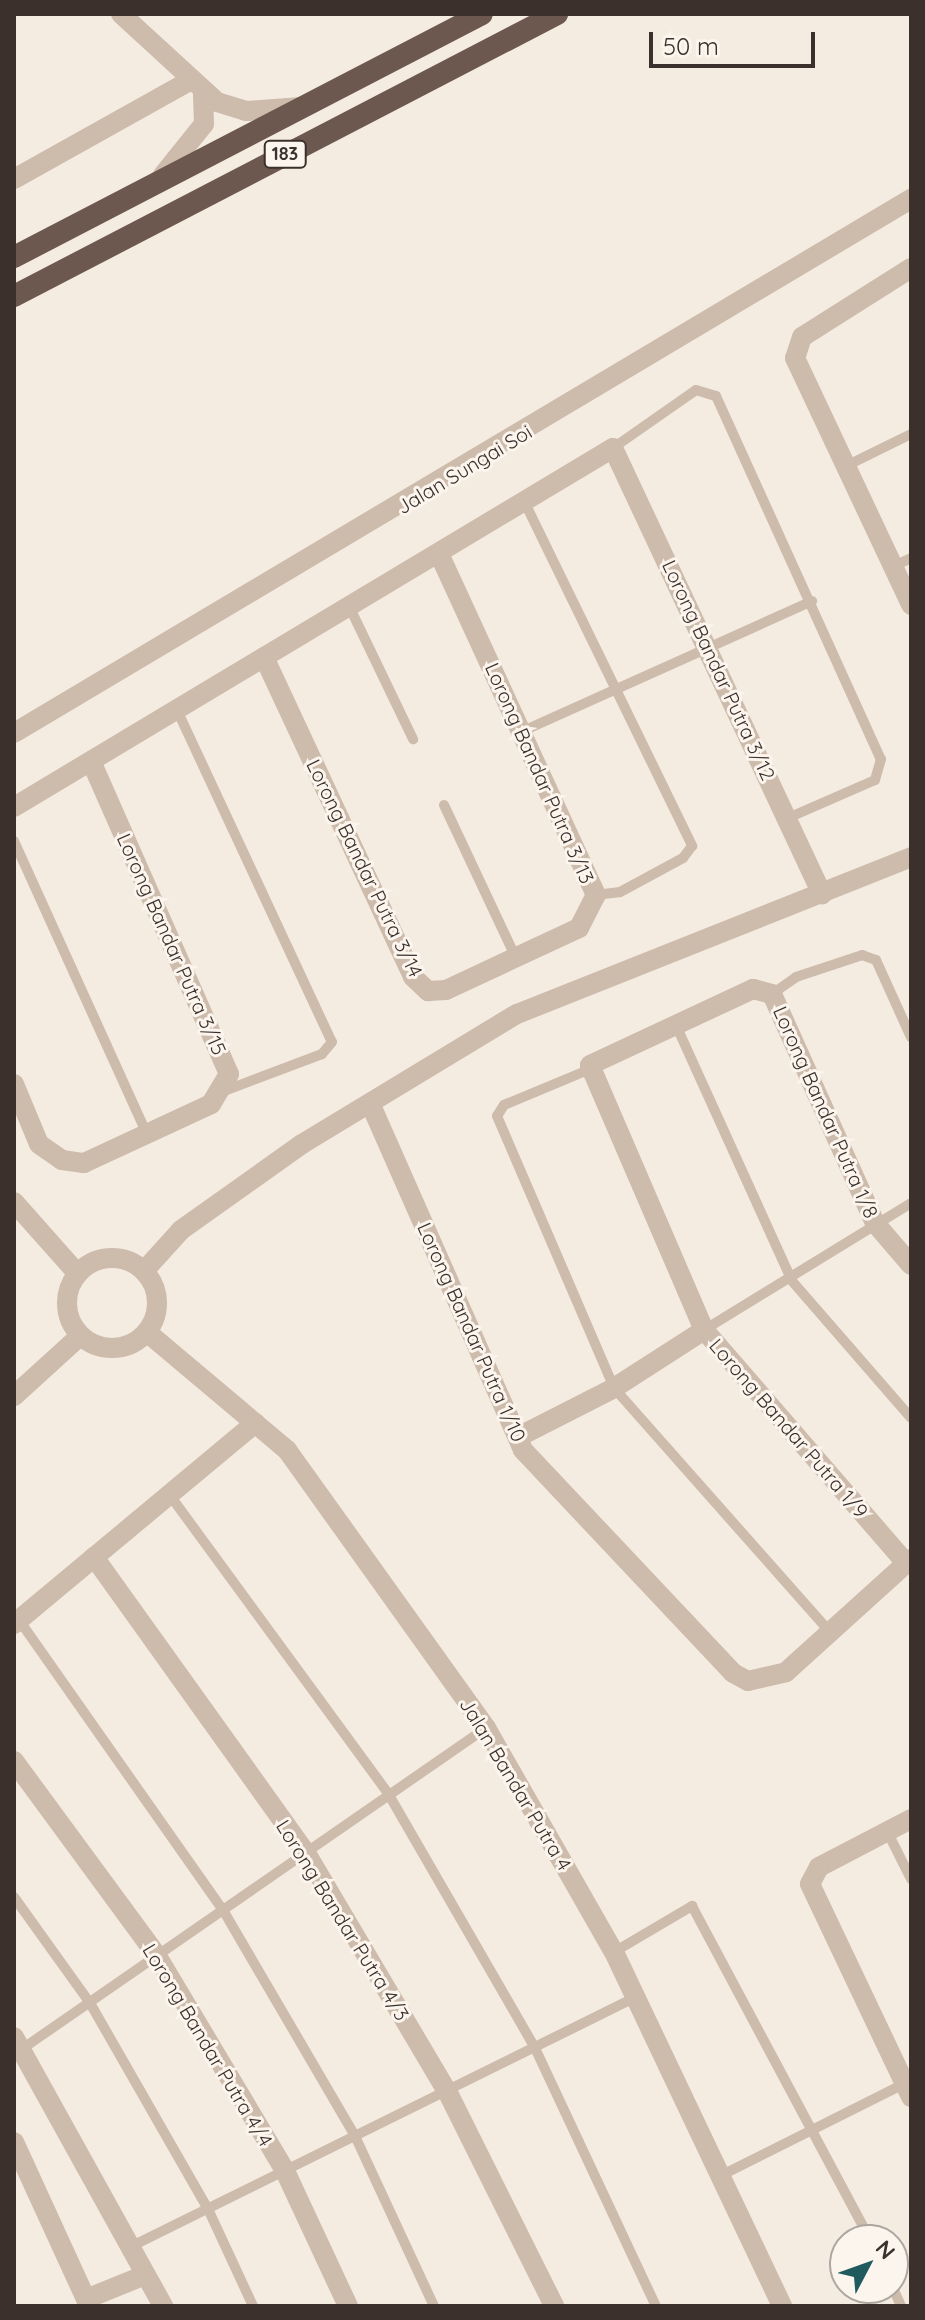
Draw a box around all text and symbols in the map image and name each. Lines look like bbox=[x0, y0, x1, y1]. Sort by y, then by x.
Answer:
scale bar bbox=[653, 16, 819, 66]
text: 50 m bbox=[663, 31, 719, 61]
road number: 183 bbox=[263, 140, 307, 168]
street label: Jalan Sungai Soi bbox=[392, 419, 536, 519]
street label: Lorong Bandar Putra 3/12 bbox=[657, 556, 781, 784]
street label: Lorong Bandar Putra 3/13 bbox=[480, 659, 600, 887]
street label: Lorong Bandar Putra 3/14 bbox=[302, 755, 428, 981]
street label: Lorong Bandar Putra 3/15 bbox=[112, 830, 232, 1058]
street label: Lorong Bandar Putra 1/8 bbox=[768, 1002, 884, 1222]
street label: Lorong Bandar Putra 1/10 bbox=[413, 1218, 531, 1446]
street label: Lorong Bandar Putra 1/9 bbox=[705, 1333, 873, 1523]
street label: Jalan Bandar Putra 4 bbox=[455, 1693, 577, 1875]
street label: Lorong Bandar Putra 4/3 bbox=[271, 1815, 415, 2025]
street label: Lorong Bandar Putra 4/4 bbox=[138, 1939, 278, 2151]
north arrow bbox=[829, 2224, 909, 2304]
text: N bbox=[870, 2234, 901, 2265]

